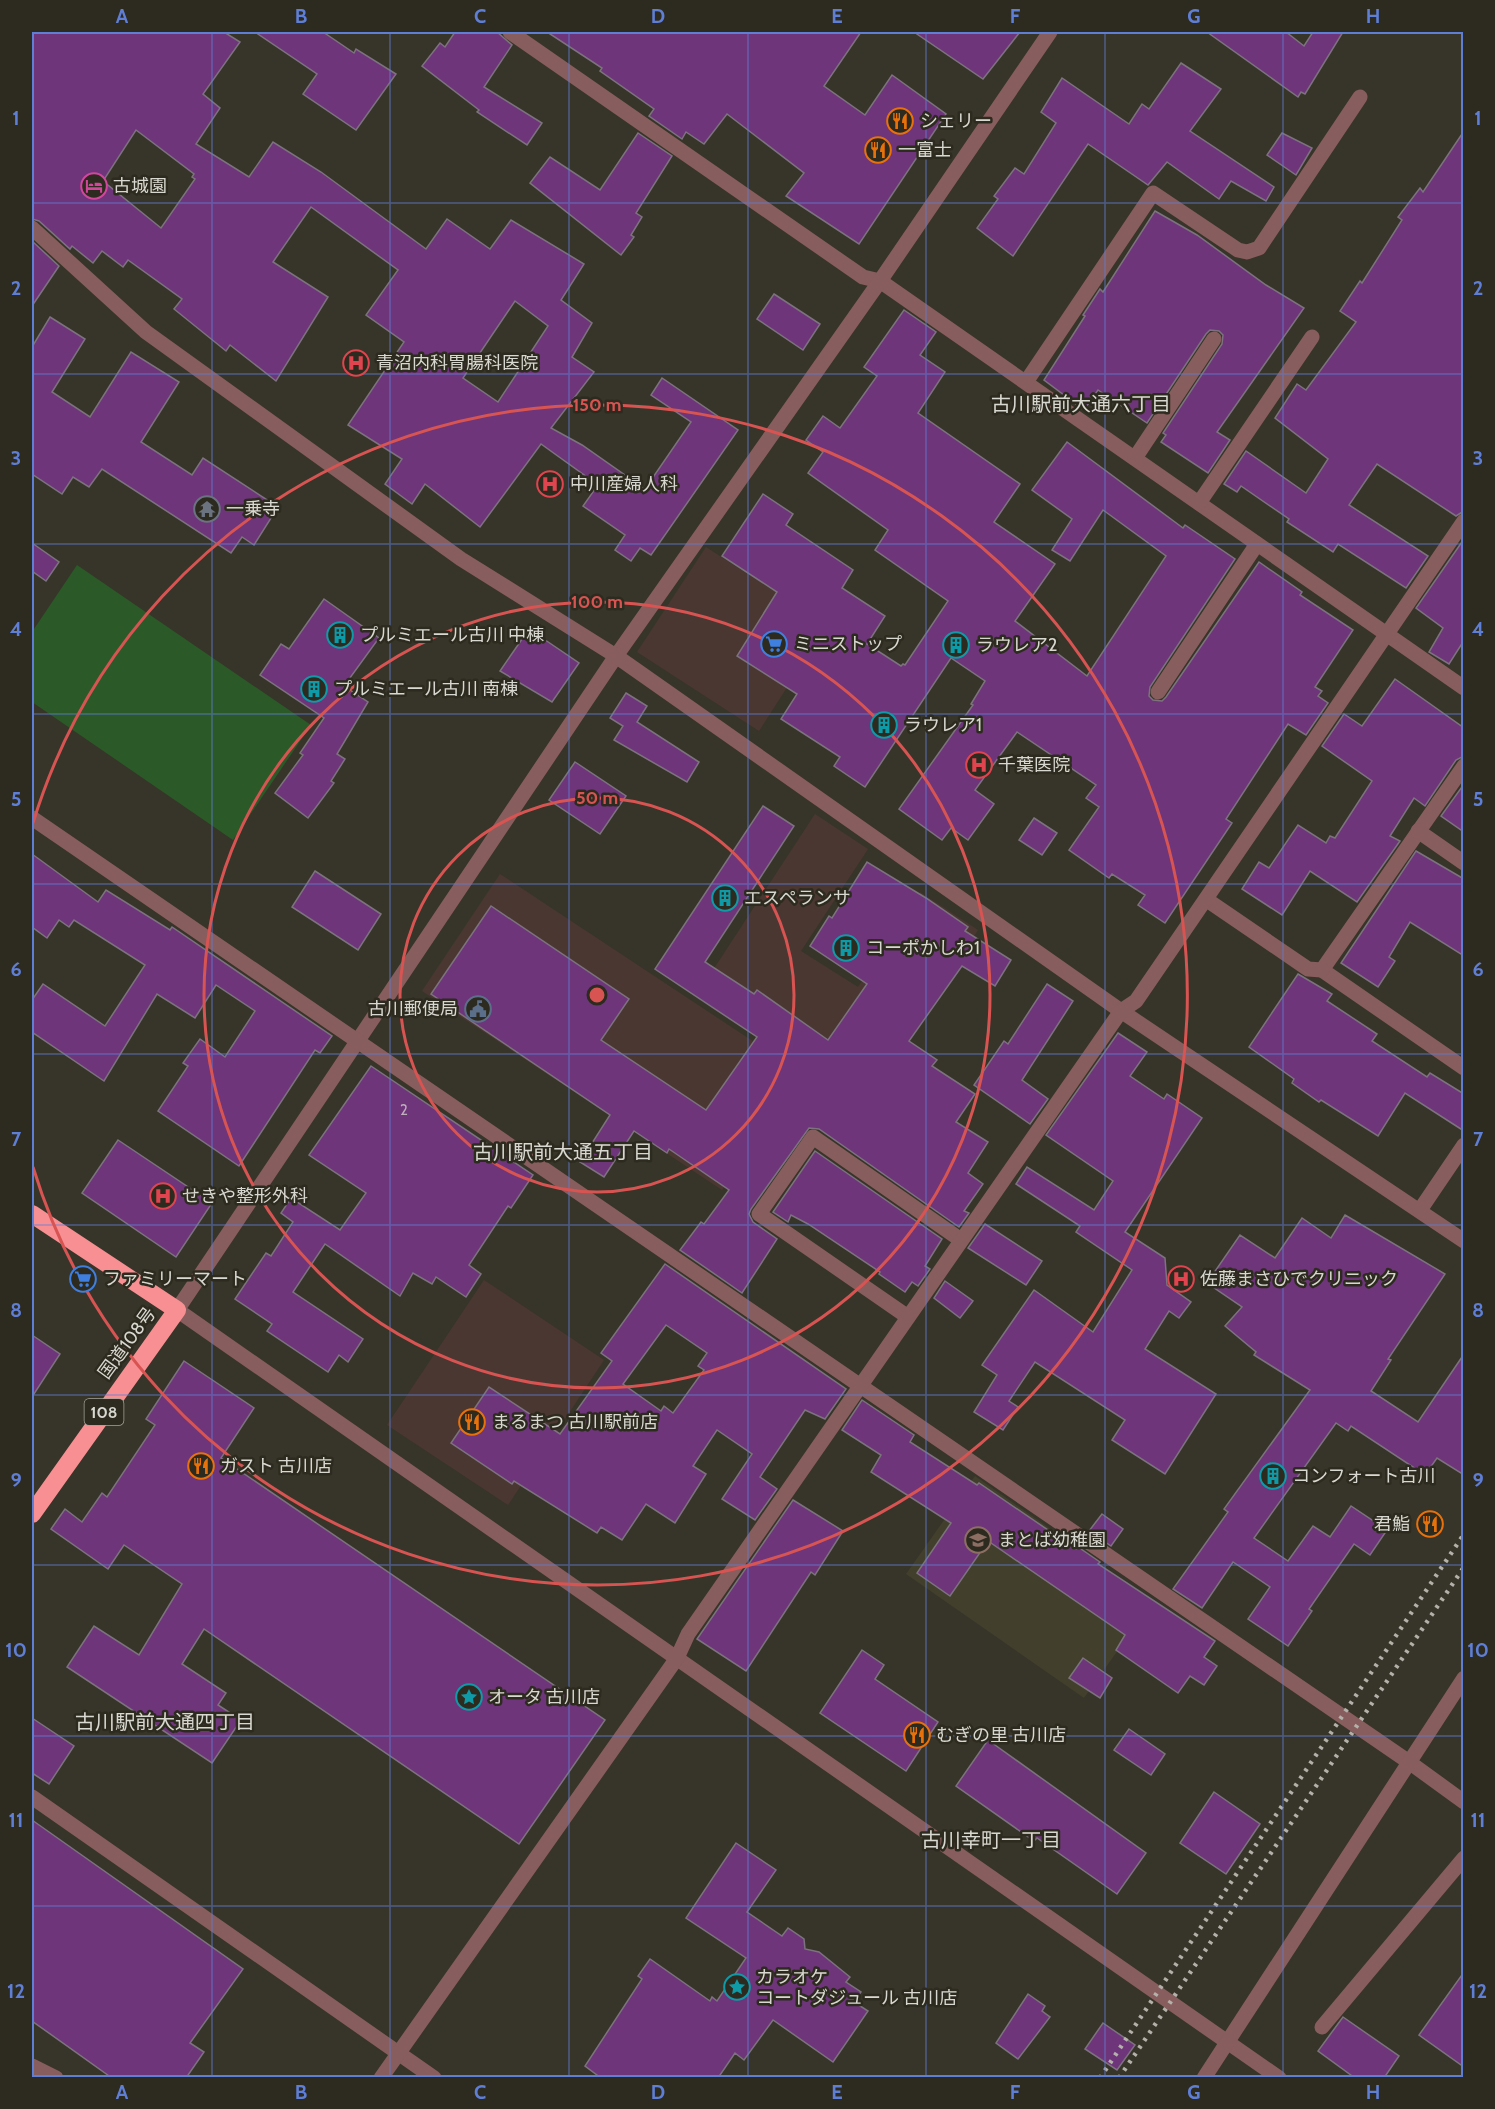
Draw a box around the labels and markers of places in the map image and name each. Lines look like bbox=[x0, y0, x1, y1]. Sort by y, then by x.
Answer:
restaurant icon: シェリー bbox=[885, 106, 915, 136]
place label: シェリー bbox=[920, 110, 992, 132]
restaurant icon: 一富士 bbox=[863, 135, 893, 165]
place label: 一富士 bbox=[898, 139, 952, 161]
hotel icon: 古城園 bbox=[79, 171, 109, 201]
place label: 古城園 bbox=[113, 175, 167, 197]
hospital icon: 青沼内科胃腸科医院 bbox=[341, 348, 371, 378]
place label: 青沼内科胃腸科医院 bbox=[376, 352, 538, 374]
hospital icon: 中川産婦人科 bbox=[535, 469, 565, 499]
place label: 中川産婦人科 bbox=[570, 473, 678, 495]
temple icon: 一乗寺 bbox=[192, 494, 222, 524]
place label: 一乗寺 bbox=[226, 498, 280, 520]
building icon: プルミエール古川 中棟 bbox=[325, 620, 355, 650]
place label: プルミエール古川 中棟 bbox=[360, 624, 544, 646]
supermarket icon: ミニストップ bbox=[759, 629, 789, 659]
building icon: ラウレア2 bbox=[941, 630, 971, 660]
place label: ミニストップ bbox=[794, 633, 902, 655]
place label: ラウレア2 bbox=[976, 634, 1057, 656]
building icon: プルミエール古川 南棟 bbox=[299, 674, 329, 704]
place label: プルミエール古川 南棟 bbox=[334, 678, 518, 700]
building icon: ラウレア1 bbox=[869, 710, 899, 740]
place label: ラウレア1 bbox=[904, 714, 982, 736]
hospital icon: 千葉医院 bbox=[964, 750, 994, 780]
place label: 千葉医院 bbox=[998, 754, 1070, 776]
building icon: エスペランサ bbox=[710, 883, 740, 913]
place label: エスペランサ bbox=[744, 887, 851, 909]
building icon: コーポかしわ1 bbox=[831, 933, 861, 963]
place label: コーポかしわ1 bbox=[866, 937, 980, 959]
centre of rings bbox=[587, 985, 607, 1005]
public building icon: 古川郵便局 bbox=[463, 994, 493, 1024]
place label: 古川郵便局 bbox=[368, 998, 458, 1020]
hospital icon: せきや整形外科 bbox=[148, 1181, 178, 1211]
place label: せきや整形外科 bbox=[182, 1185, 308, 1207]
supermarket icon: ファミリーマート bbox=[68, 1264, 98, 1294]
hospital icon: 佐藤まさひでクリニック bbox=[1166, 1264, 1196, 1294]
place label: ファミリーマート bbox=[103, 1268, 247, 1290]
place label: 佐藤まさひでクリニック bbox=[1200, 1268, 1398, 1290]
restaurant icon: まるまつ 古川駅前店 bbox=[457, 1407, 487, 1437]
place label: まるまつ 古川駅前店 bbox=[492, 1411, 658, 1433]
restaurant icon: ガスト 古川店 bbox=[186, 1451, 216, 1481]
place label: ガスト 古川店 bbox=[220, 1455, 332, 1477]
building icon: コンフォート古川 bbox=[1258, 1461, 1288, 1491]
place label: コンフォート古川 bbox=[1292, 1465, 1435, 1487]
restaurant icon: 君鮨 bbox=[1415, 1509, 1445, 1539]
place label: 君鮨 bbox=[1374, 1513, 1410, 1535]
school or university icon: まとば幼稚園 bbox=[963, 1525, 993, 1555]
place label: まとば幼稚園 bbox=[998, 1529, 1106, 1551]
place icon: オータ 古川店 bbox=[454, 1682, 484, 1712]
place label: オータ 古川店 bbox=[488, 1686, 600, 1708]
restaurant icon: むぎの里 古川店 bbox=[902, 1720, 932, 1750]
place label: むぎの里 古川店 bbox=[936, 1724, 1066, 1746]
place label: カラオケ コートダジュール 古川店 bbox=[756, 1966, 957, 2009]
place icon: カラオケ コートダジュール 古川店 bbox=[722, 1972, 752, 2002]

